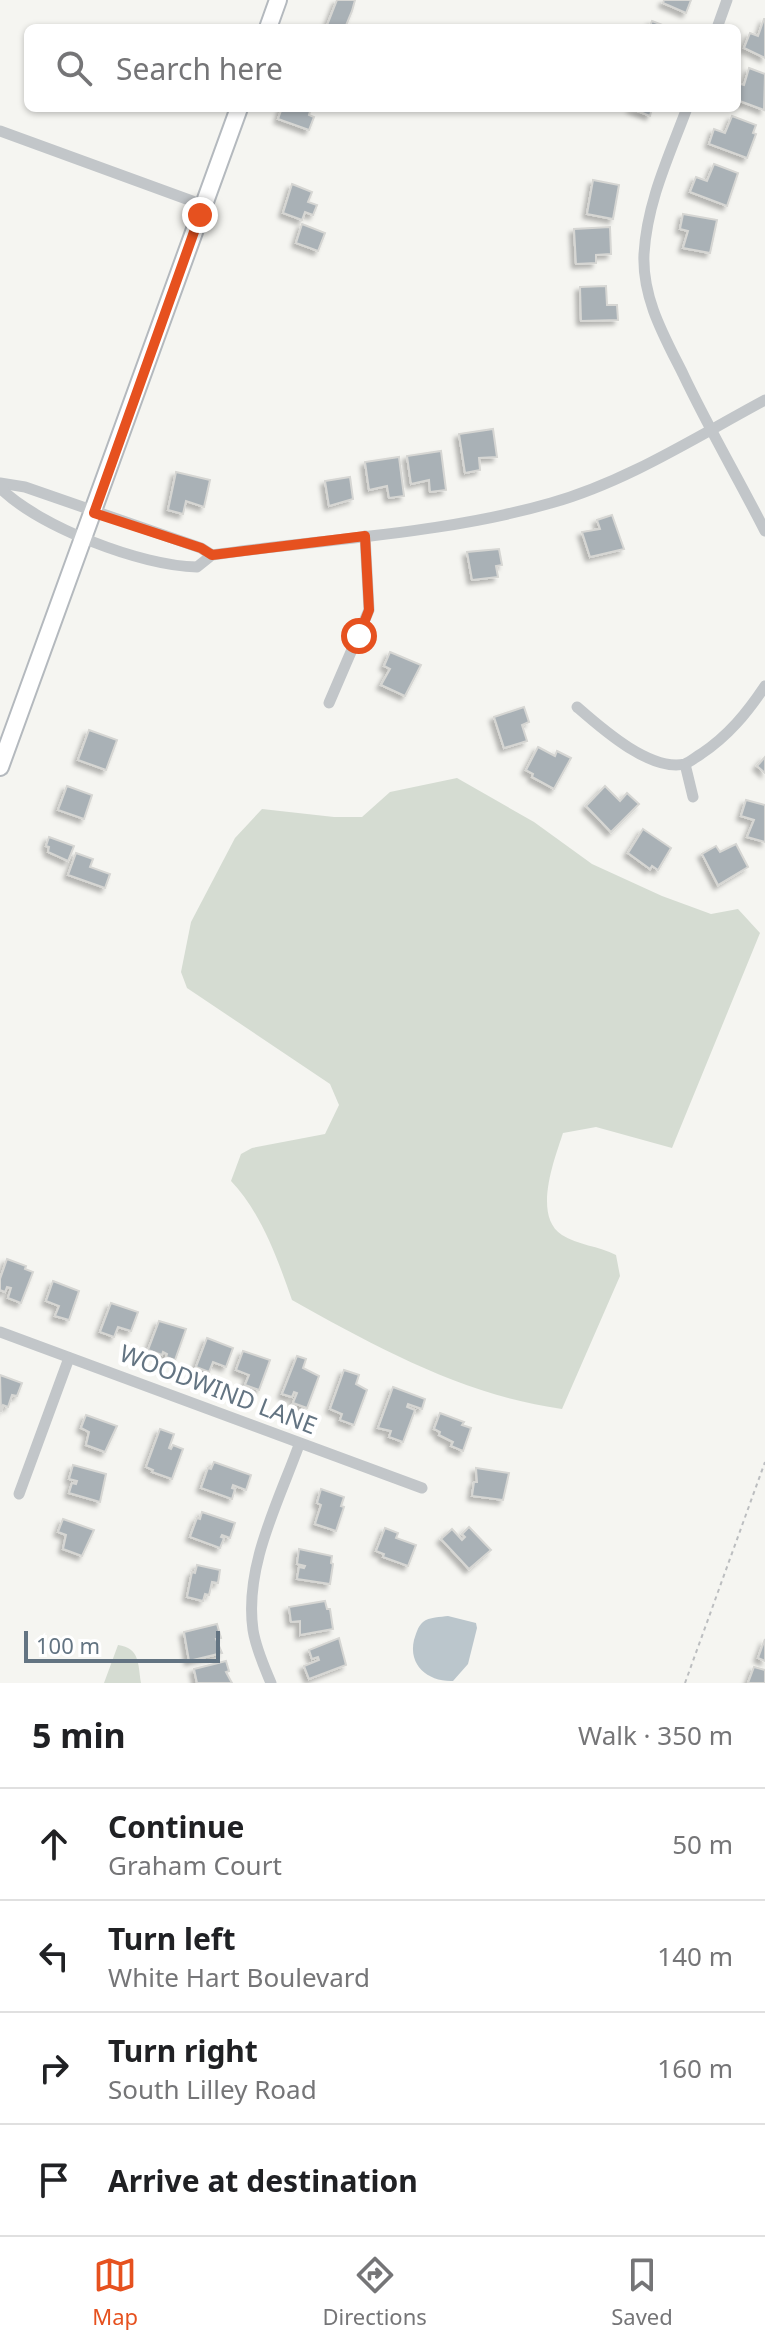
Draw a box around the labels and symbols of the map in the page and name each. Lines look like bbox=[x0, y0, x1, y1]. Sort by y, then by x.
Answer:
route end bbox=[182, 197, 218, 233]
route start bbox=[341, 618, 377, 654]
street label: WOODWIND LANE bbox=[115, 1336, 322, 1441]
scale bar bbox=[24, 1627, 220, 1663]

